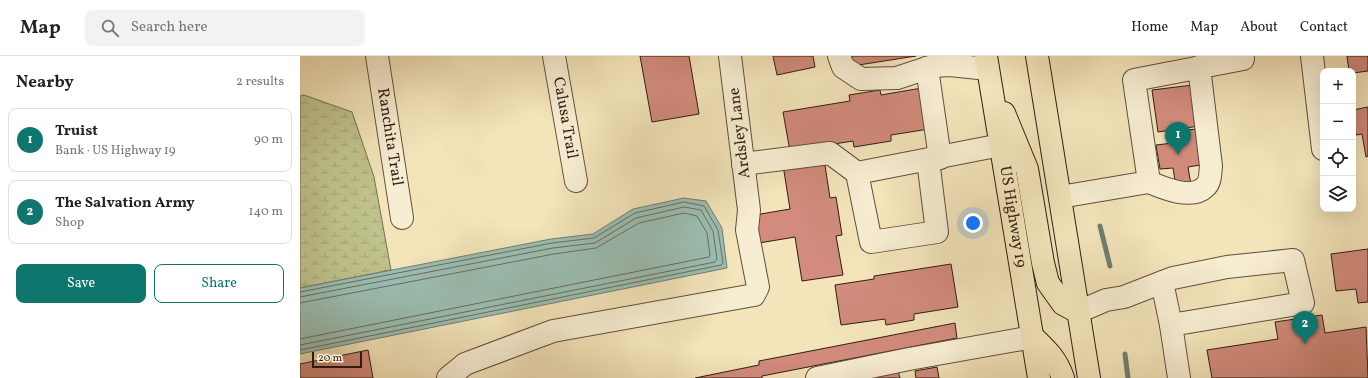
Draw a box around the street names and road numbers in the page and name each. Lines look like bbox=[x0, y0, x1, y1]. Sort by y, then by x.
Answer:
street label: Calusa Trail bbox=[547, 75, 583, 161]
street label: Ranchita Trail bbox=[371, 86, 408, 188]
street label: Ardsley Lane bbox=[724, 86, 756, 180]
street label: US Highway 19 bbox=[993, 164, 1032, 269]

